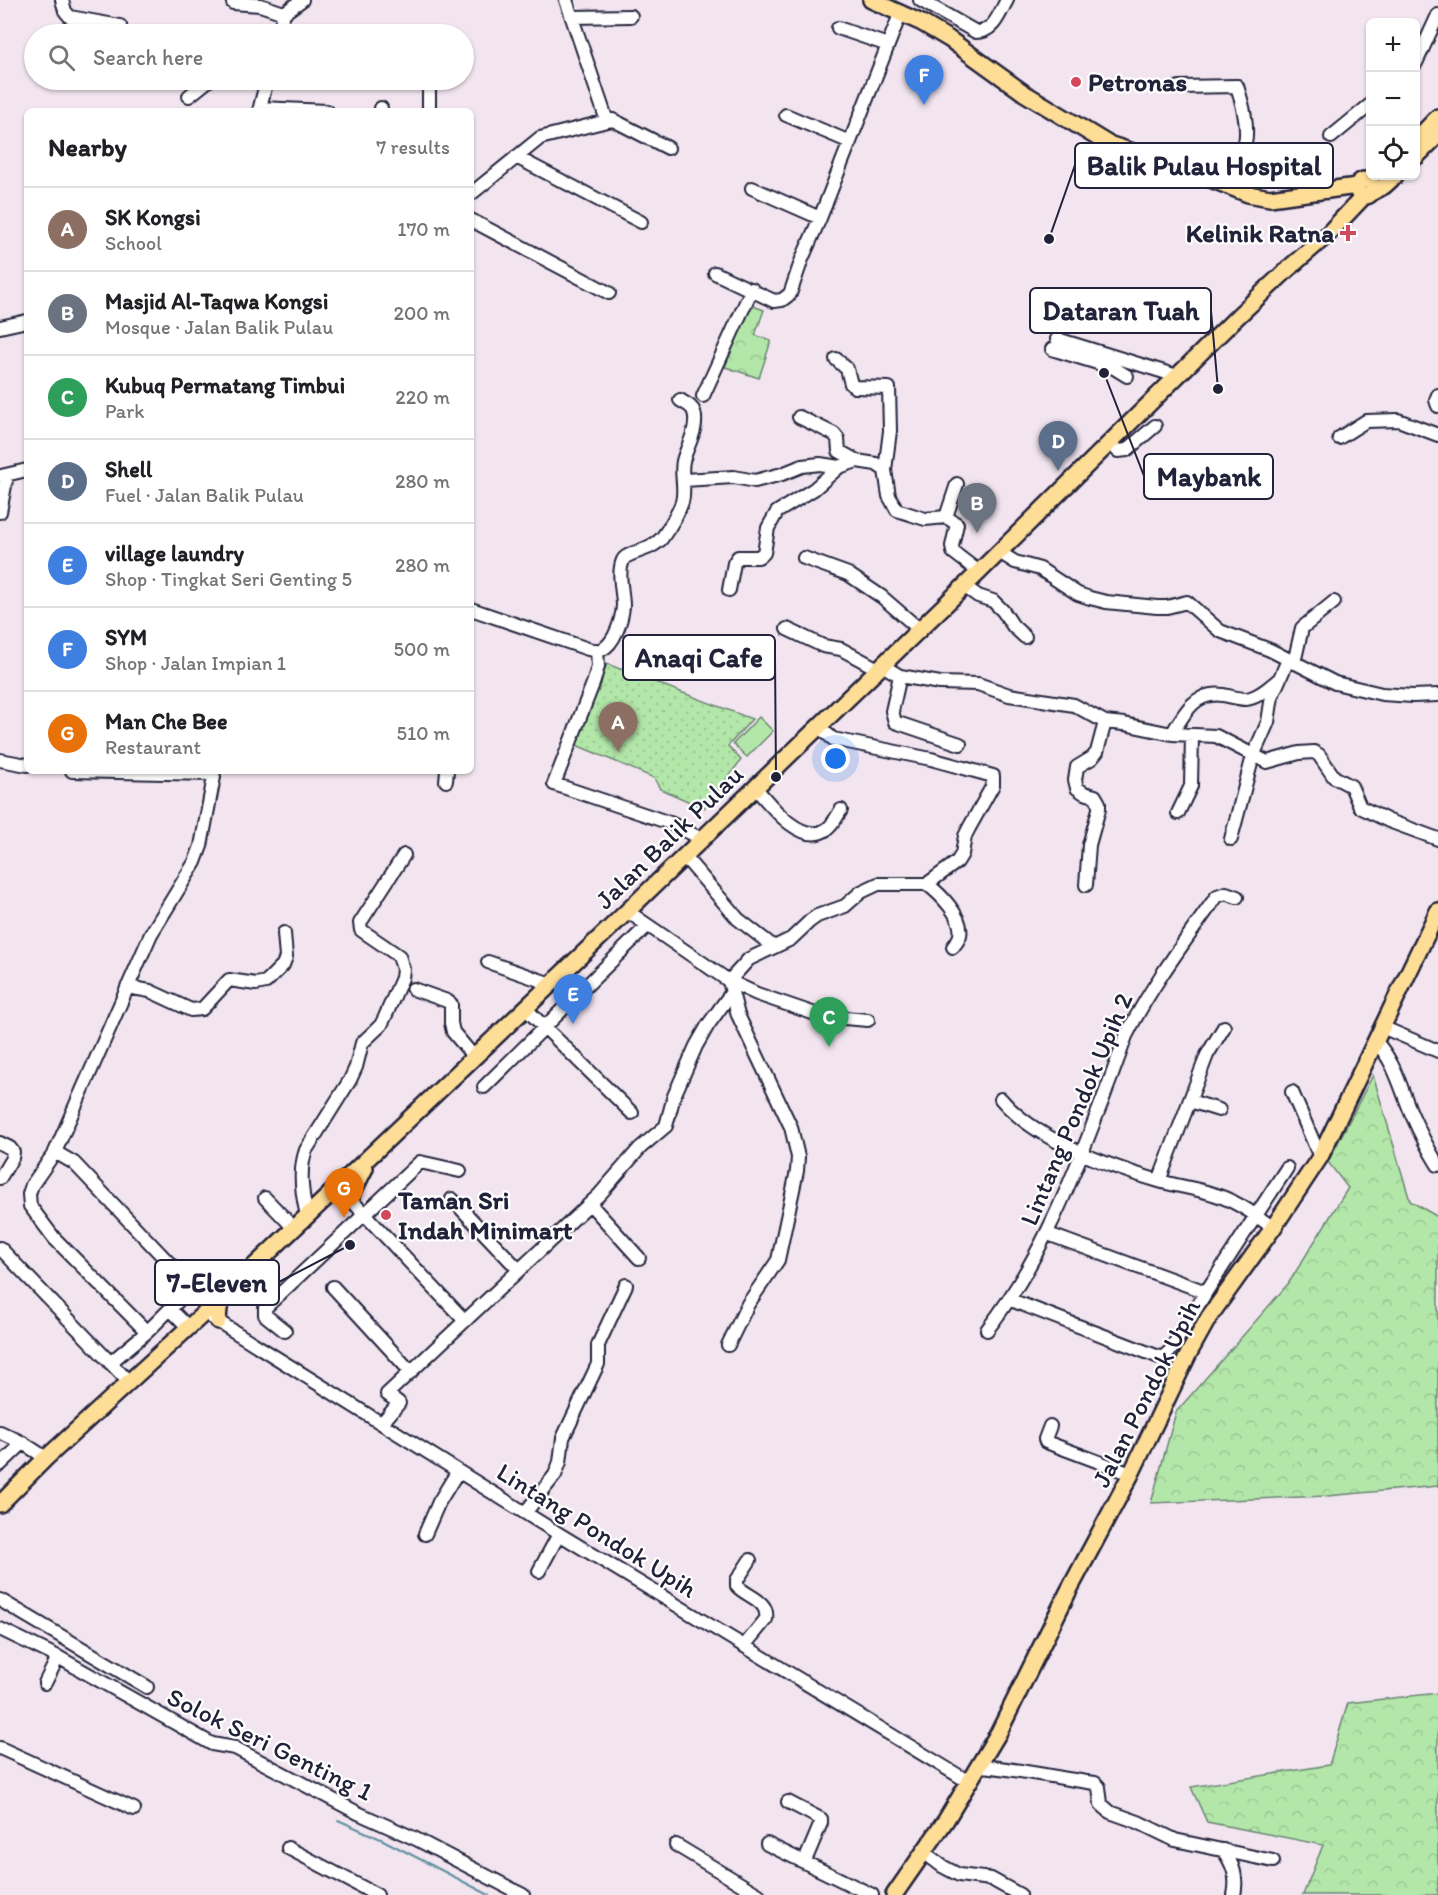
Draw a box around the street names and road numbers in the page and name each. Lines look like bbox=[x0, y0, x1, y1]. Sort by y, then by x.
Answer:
street label: Jalan Balik Pulau bbox=[588, 758, 750, 916]
street label: Lintang Pondok Upih 2 bbox=[1012, 988, 1140, 1230]
street label: Jalan Pondok Upih bbox=[1085, 1294, 1207, 1492]
street label: Lintang Pondok Upih bbox=[491, 1455, 703, 1605]
street label: Solok Seri Genting 1 bbox=[162, 1680, 378, 1808]

